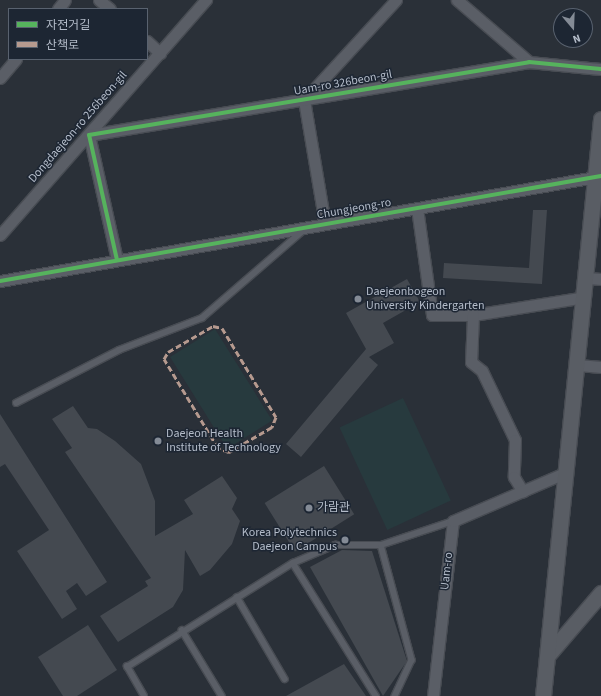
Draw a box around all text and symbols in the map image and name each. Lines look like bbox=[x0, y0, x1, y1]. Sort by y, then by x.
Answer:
legend bbox=[8, 8, 148, 60]
north arrow bbox=[553, 8, 593, 48]
text: 자전거길 bbox=[46, 17, 90, 34]
text: N bbox=[571, 31, 583, 47]
text: 산책로 bbox=[46, 37, 79, 54]
street label: Uam-ro 326beon-gil bbox=[293, 67, 393, 99]
street label: Dongdaejeon-ro 256beon-gil bbox=[26, 68, 130, 186]
street label: Chungjeong-ro bbox=[316, 195, 392, 223]
place label: Daejeonbogeon University Kindergarten bbox=[366, 285, 485, 313]
marker: Daejeonbogeon University Kindergarten bbox=[353, 294, 363, 304]
place label: Daejeon Health Institute of Technology bbox=[166, 427, 281, 455]
marker: Daejeon Health Institute of Technology bbox=[153, 436, 163, 446]
place label: 가람관 bbox=[317, 501, 350, 515]
marker: 가람관 bbox=[304, 503, 314, 513]
place label: Korea Polytechnics Daejeon Campus bbox=[242, 526, 337, 554]
marker: Korea Polytechnics Daejeon Campus bbox=[340, 535, 350, 545]
street label: Uam-ro bbox=[438, 551, 456, 591]

